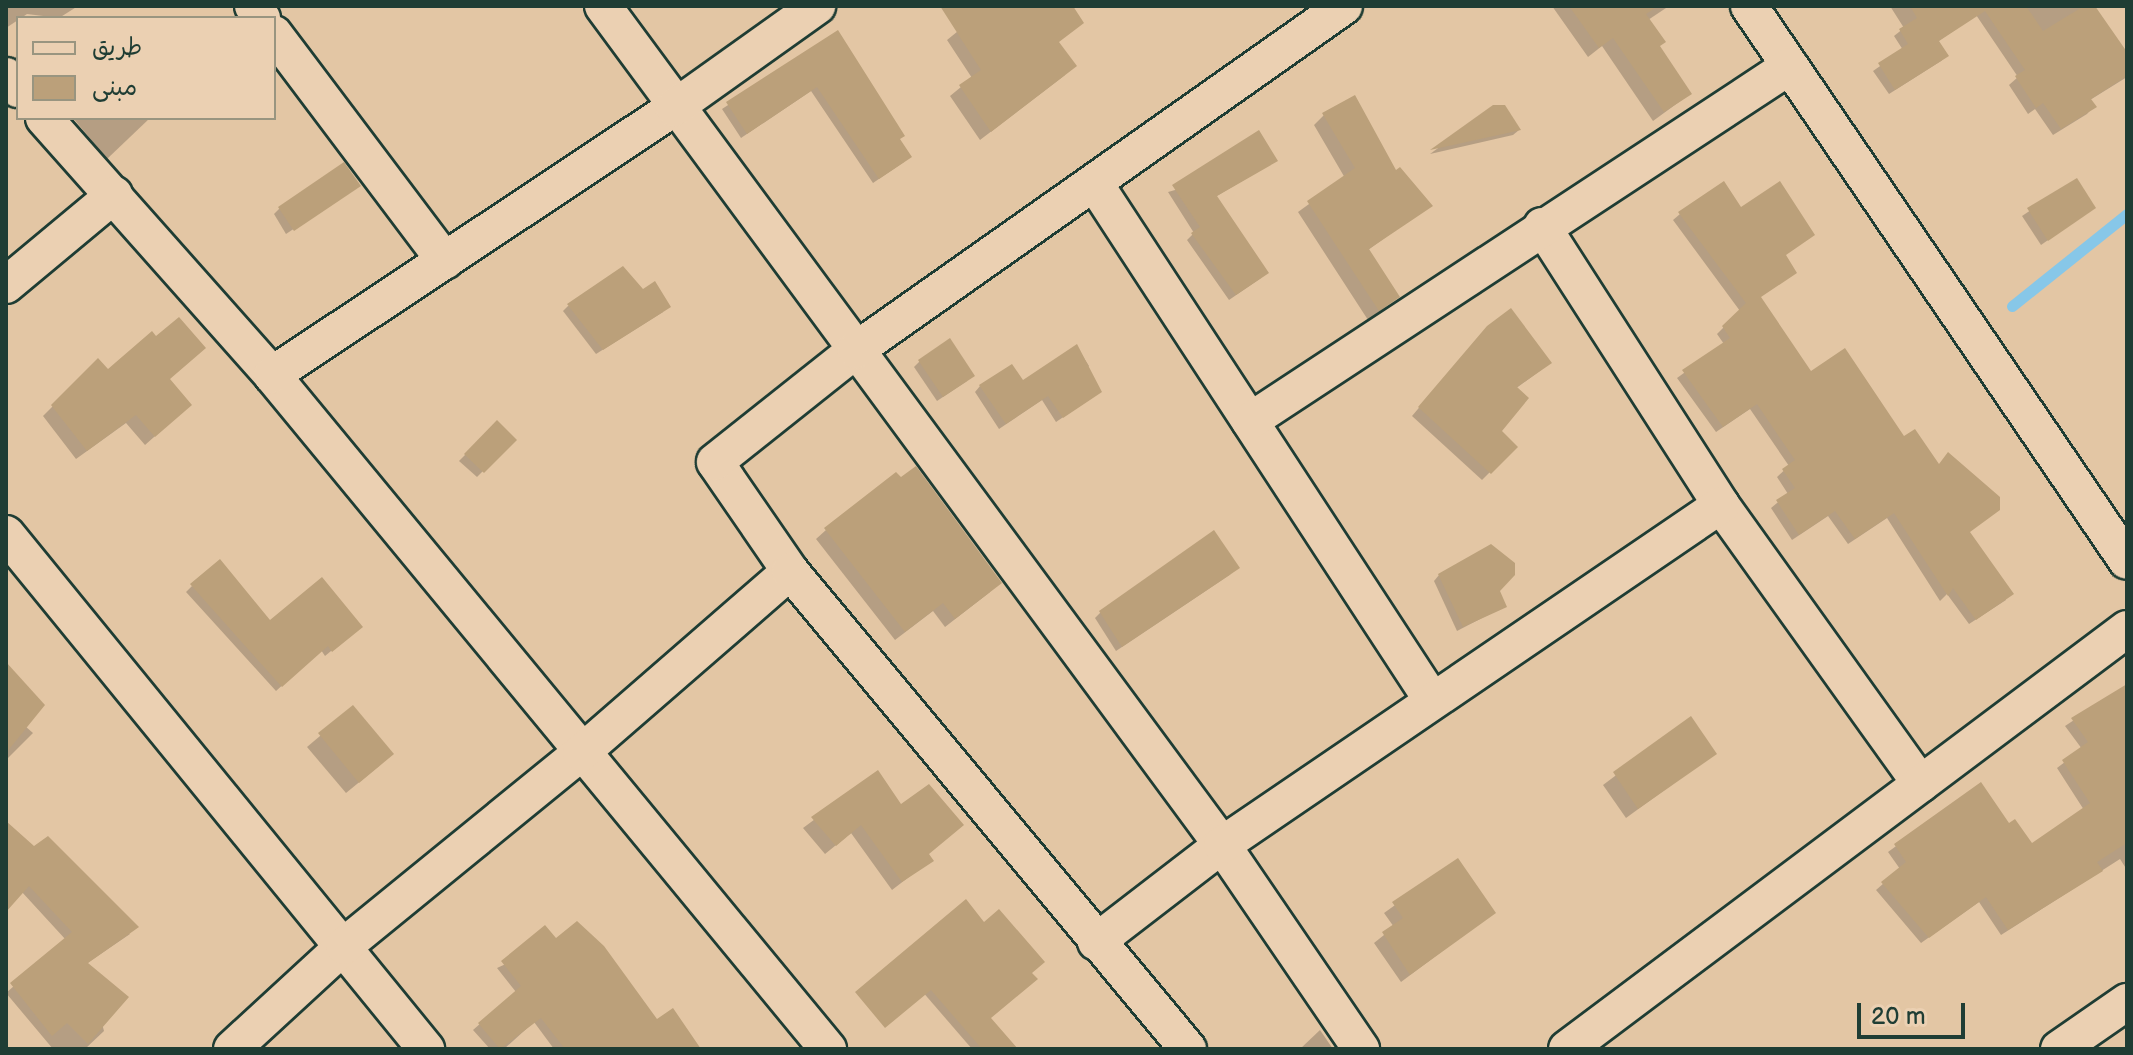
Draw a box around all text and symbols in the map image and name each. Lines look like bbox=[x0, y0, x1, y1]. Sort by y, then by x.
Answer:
legend bbox=[16, 16, 276, 120]
text: طريق bbox=[92, 33, 142, 62]
text: مبنى bbox=[92, 73, 137, 102]
scale bar bbox=[1861, 987, 1969, 1037]
text: 20 m bbox=[1871, 1002, 1926, 1031]

